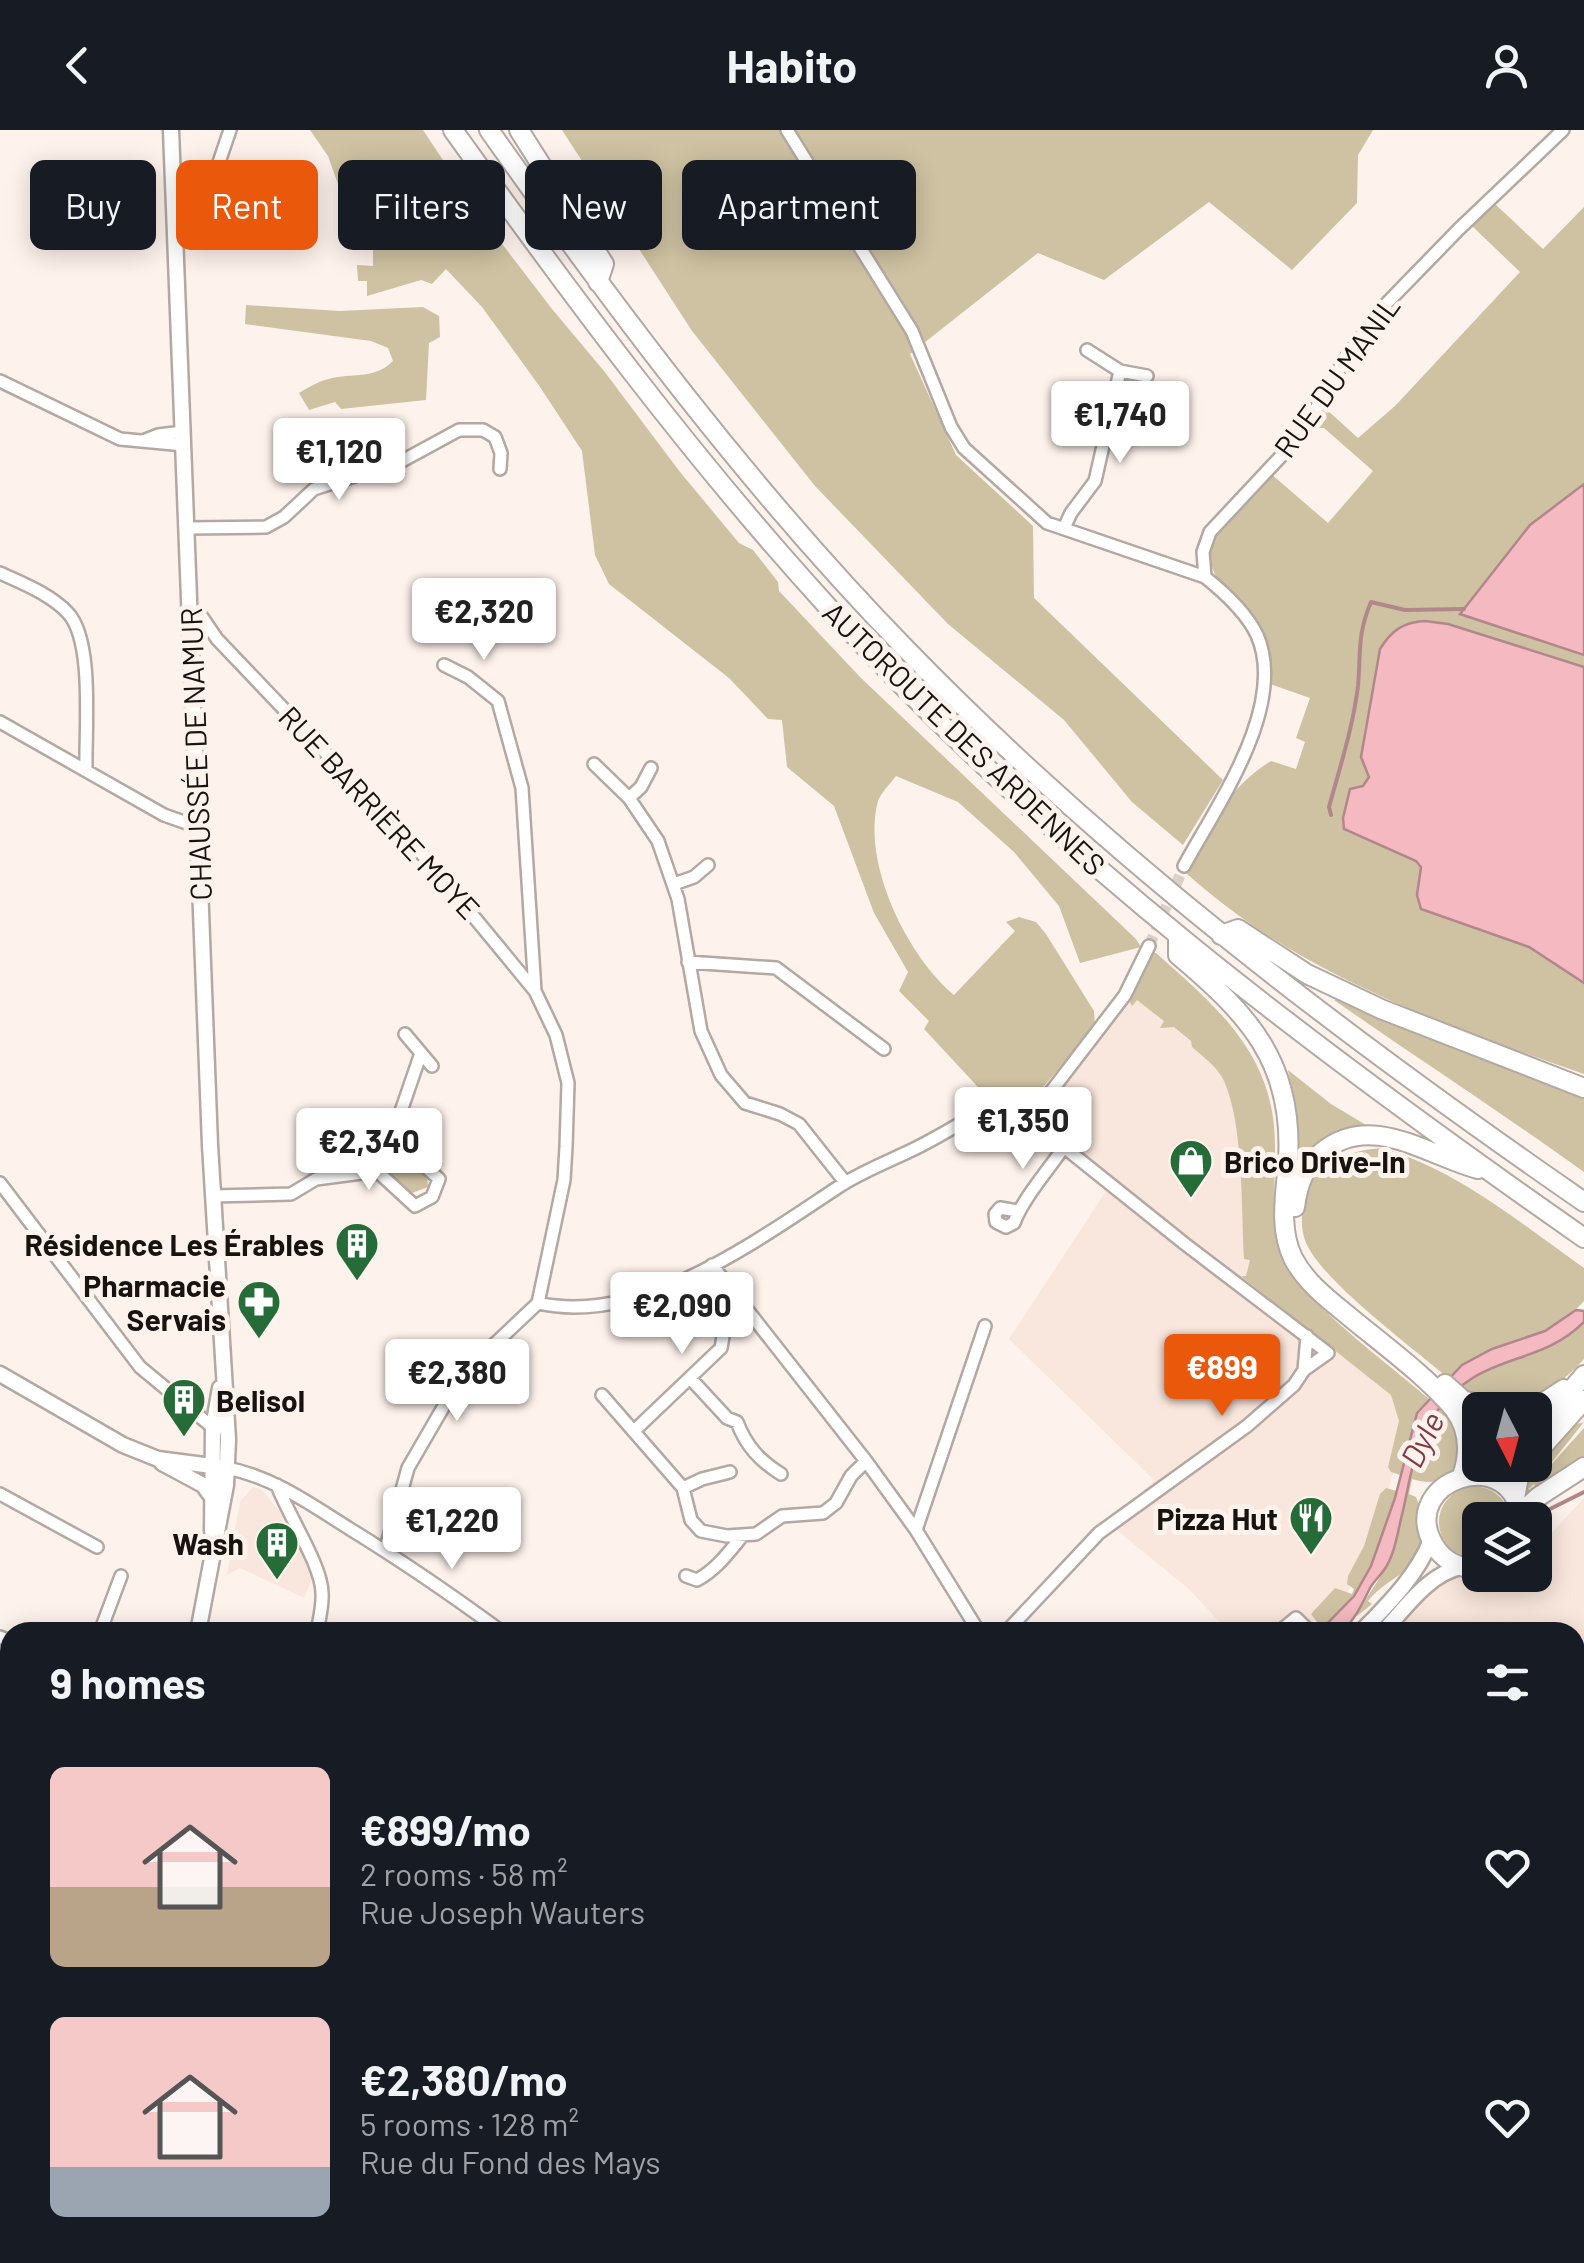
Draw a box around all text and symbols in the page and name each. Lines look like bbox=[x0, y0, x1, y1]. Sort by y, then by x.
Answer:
icon: back bbox=[50, 38, 105, 93]
text: Habito bbox=[727, 38, 857, 92]
icon: person bbox=[1479, 38, 1534, 93]
chip: Buy bbox=[30, 160, 156, 250]
chip: Rent bbox=[176, 160, 318, 250]
chip: Filters bbox=[338, 160, 505, 250]
chip: New bbox=[525, 160, 662, 250]
chip: Apartment bbox=[682, 160, 916, 250]
street label: RUE DU MANIL bbox=[1265, 288, 1407, 464]
pin: €1,740 bbox=[1039, 381, 1201, 466]
text: €1,740 bbox=[1073, 394, 1167, 432]
pin: €1,120 bbox=[258, 418, 420, 503]
text: €1,120 bbox=[295, 431, 383, 469]
pin: €2,320 bbox=[403, 578, 565, 663]
text: €2,320 bbox=[434, 591, 534, 629]
street label: AUTOROUTE DES ARDENNES bbox=[816, 594, 1114, 882]
street label: CHAUSSÉE DE NAMUR bbox=[172, 607, 218, 901]
street label: RUE BARRIÈRE MOYE bbox=[272, 698, 488, 926]
pin: €1,350 bbox=[942, 1087, 1104, 1172]
text: €1,350 bbox=[977, 1100, 1069, 1138]
pin: €2,340 bbox=[288, 1108, 450, 1193]
text: €2,340 bbox=[318, 1121, 420, 1159]
shop icon: Brico Drive-In bbox=[1168, 1138, 1214, 1199]
place label: Brico Drive-In bbox=[1224, 1143, 1406, 1179]
building icon: Résidence Les Érables bbox=[334, 1221, 380, 1282]
place label: Résidence Les Érables bbox=[24, 1226, 324, 1262]
place label: Pharmacie Servais bbox=[83, 1267, 226, 1337]
pin: €2,090 bbox=[601, 1272, 763, 1357]
pharmacy icon: Pharmacie Servais bbox=[236, 1279, 282, 1340]
text: €2,090 bbox=[632, 1285, 732, 1323]
pin: €899 bbox=[1163, 1334, 1281, 1419]
pin: €2,380 bbox=[376, 1339, 538, 1424]
text: €899 bbox=[1186, 1347, 1258, 1385]
text: €2,380 bbox=[407, 1352, 507, 1390]
building icon: Belisol bbox=[161, 1377, 207, 1438]
place label: Belisol bbox=[216, 1382, 305, 1418]
north arrow bbox=[1462, 1392, 1552, 1482]
map controls bbox=[1462, 1392, 1552, 1592]
water label: Dyle bbox=[1391, 1405, 1451, 1473]
pin: €1,220 bbox=[371, 1487, 533, 1572]
restaurant icon: Pizza Hut bbox=[1288, 1495, 1334, 1556]
text: €1,220 bbox=[405, 1500, 499, 1538]
place label: Pizza Hut bbox=[1156, 1500, 1278, 1536]
button: layers bbox=[1462, 1502, 1552, 1592]
building icon: Wash bbox=[254, 1520, 300, 1581]
place label: Wash bbox=[172, 1525, 244, 1561]
icon: filters bbox=[1480, 1655, 1535, 1710]
text: 9 homes bbox=[50, 1657, 206, 1707]
text: €899/mo bbox=[360, 1804, 531, 1854]
icon: home bbox=[130, 1807, 250, 1927]
icon: heart bbox=[1480, 1840, 1535, 1895]
text: 2 rooms · 58 m² bbox=[360, 1854, 568, 1892]
text: Rue Joseph Wauters bbox=[360, 1892, 645, 1930]
text: €2,380/mo bbox=[360, 2054, 568, 2104]
icon: home bbox=[130, 2057, 250, 2177]
icon: heart bbox=[1480, 2090, 1535, 2145]
text: 5 rooms · 128 m² bbox=[360, 2104, 579, 2142]
text: Rue du Fond des Mays bbox=[360, 2142, 661, 2180]

